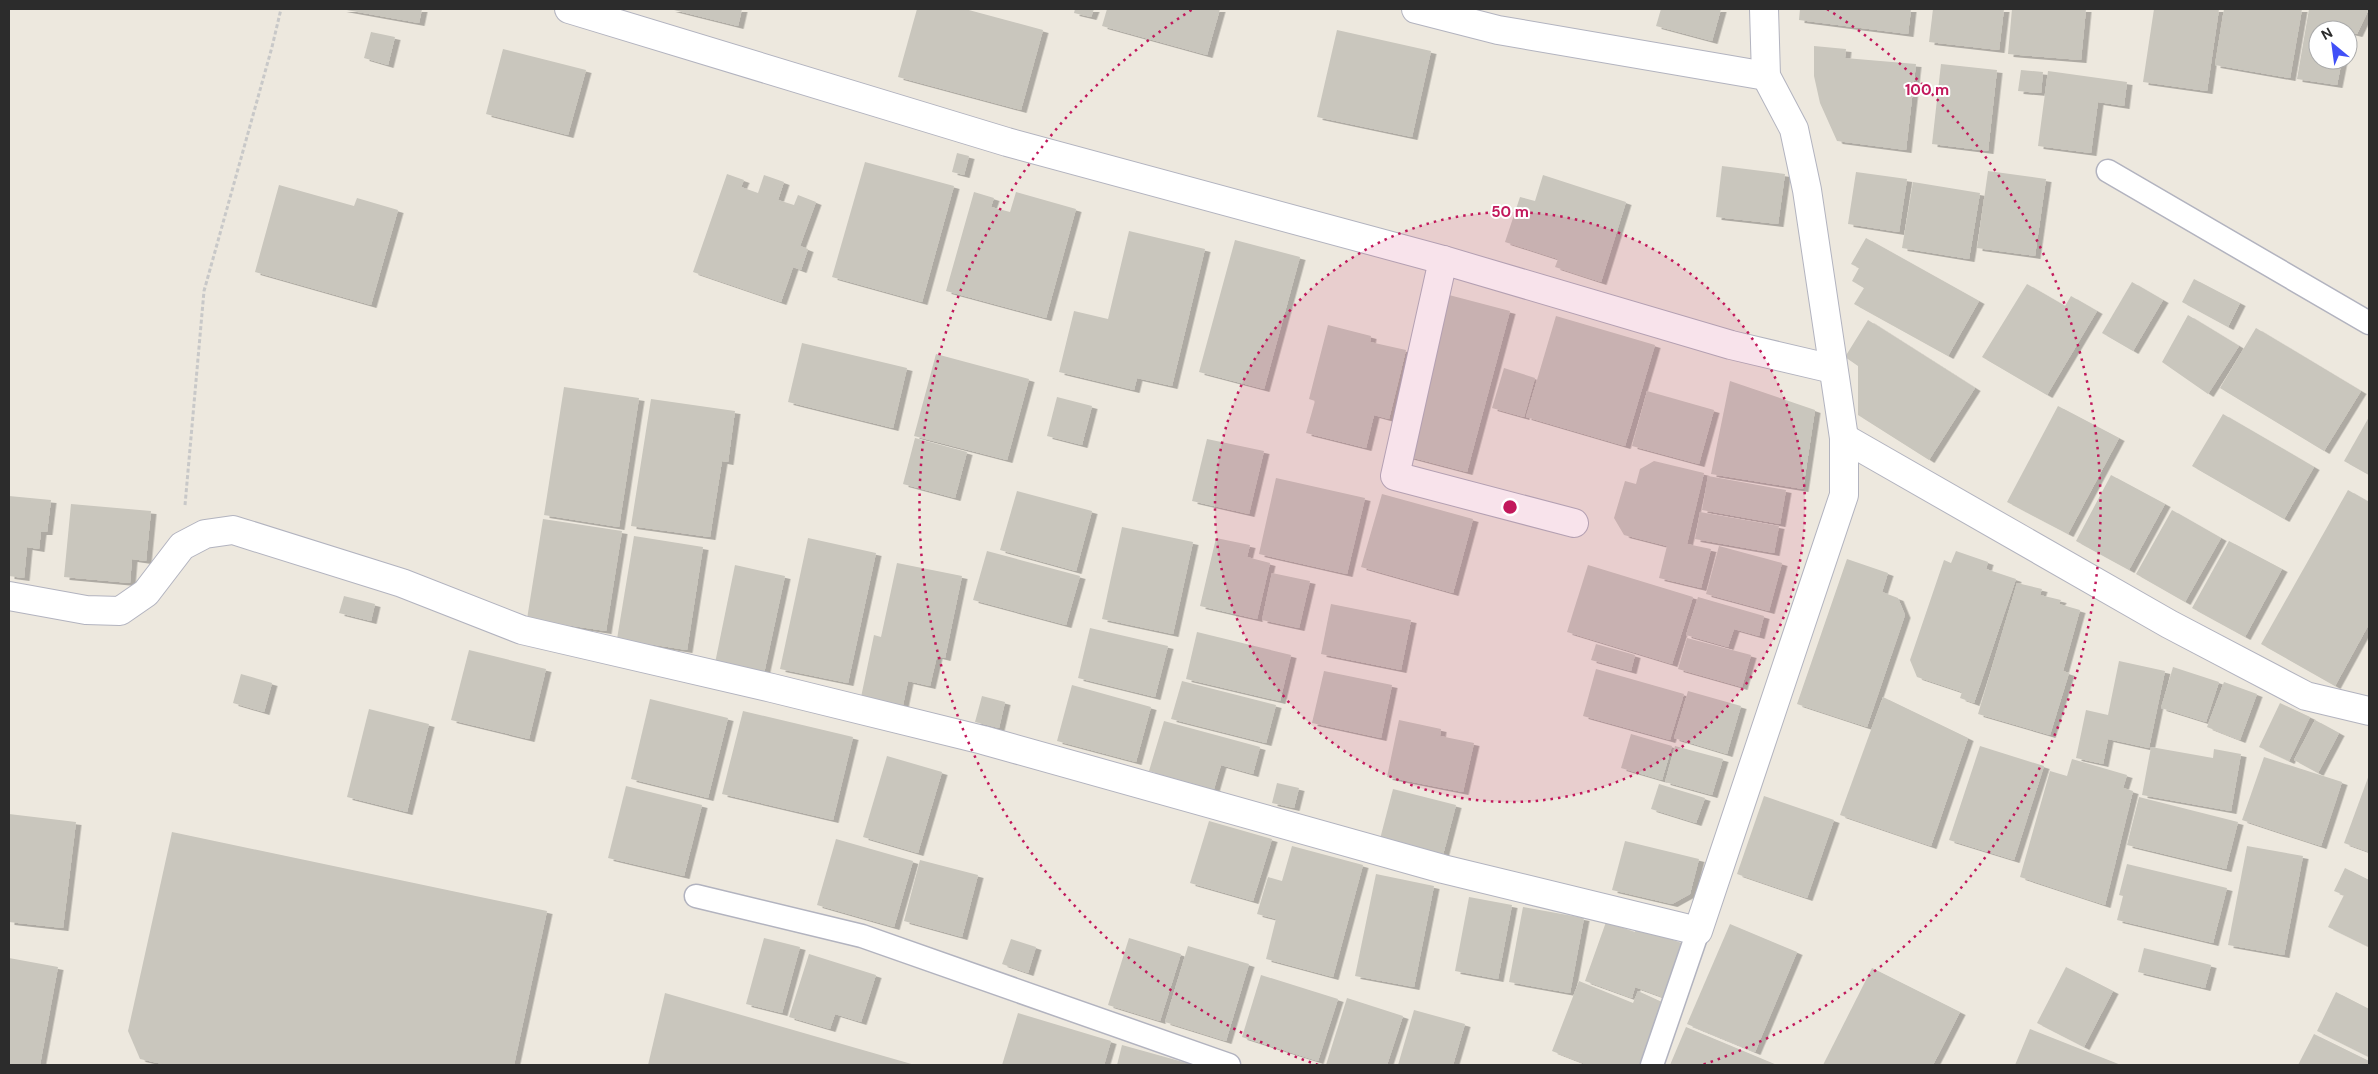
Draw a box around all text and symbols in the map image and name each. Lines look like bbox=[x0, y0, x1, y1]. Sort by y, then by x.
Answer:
north arrow bbox=[2308, 20, 2358, 70]
text: N bbox=[2318, 23, 2336, 44]
text: 100 m bbox=[1905, 80, 1949, 100]
text: 50 m bbox=[1491, 202, 1529, 222]
centre of rings bbox=[1501, 498, 1519, 516]

